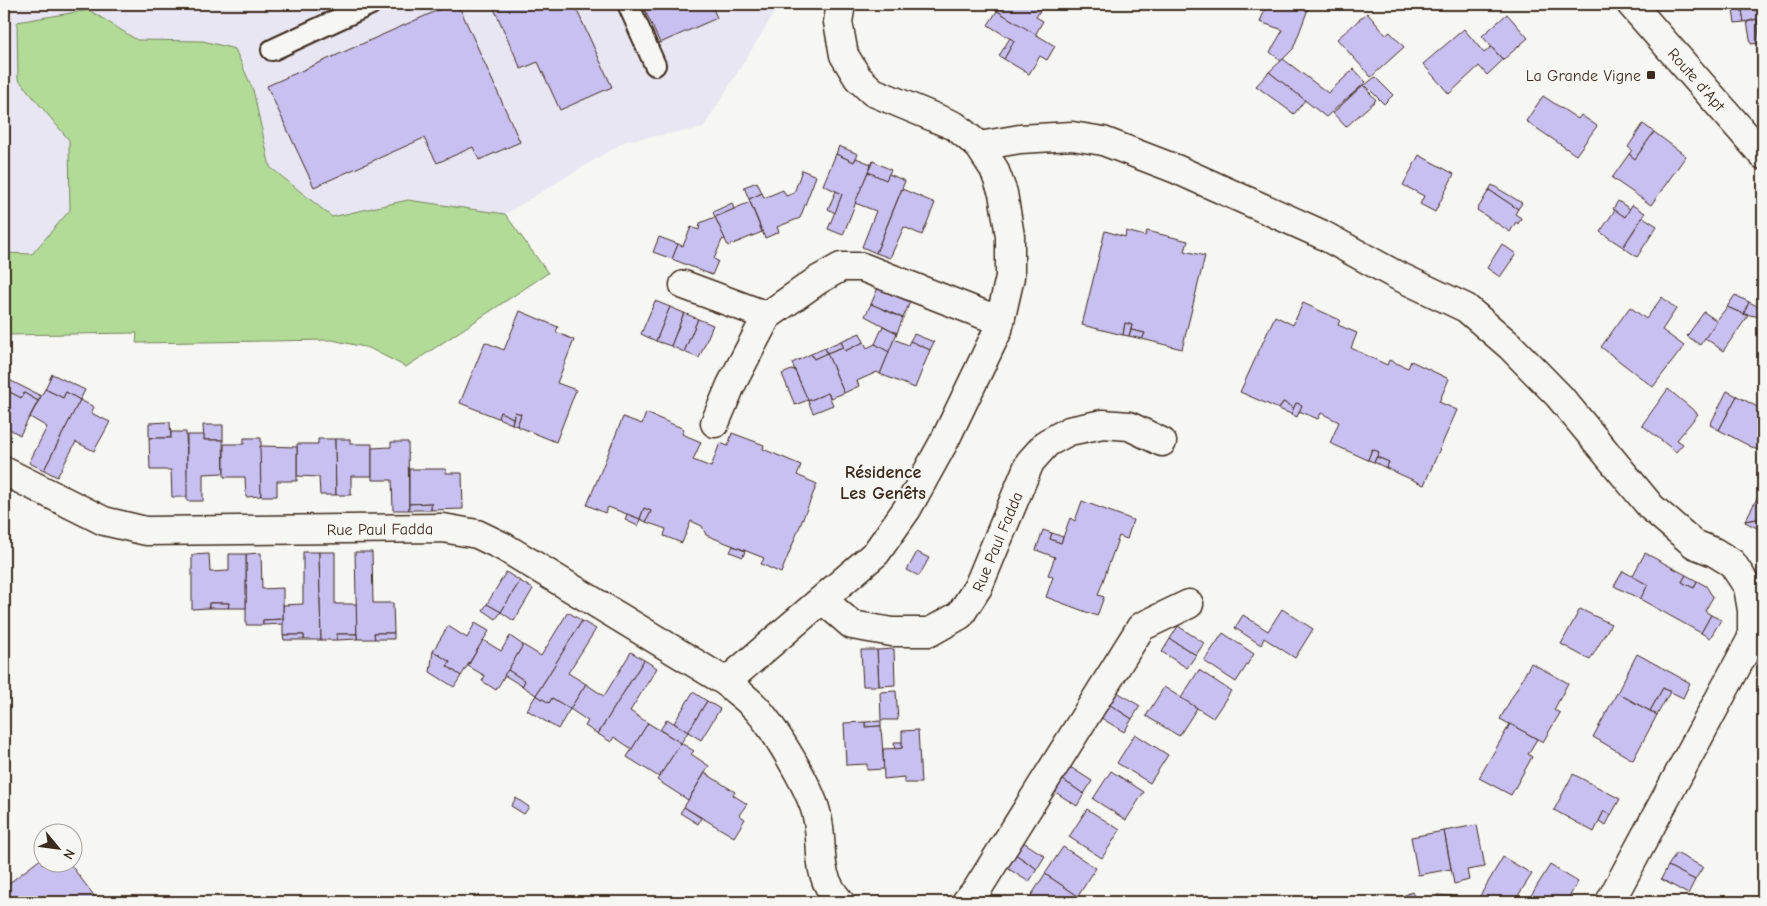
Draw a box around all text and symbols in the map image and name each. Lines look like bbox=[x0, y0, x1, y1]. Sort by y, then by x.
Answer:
street label: Route d'Apt bbox=[1664, 45, 1729, 115]
place label: La Grande Vigne bbox=[1526, 67, 1641, 85]
marker: La Grande Vigne bbox=[1645, 69, 1657, 81]
district label: Résidence Les Genêts bbox=[840, 462, 926, 504]
street label: Rue Paul Fadda bbox=[969, 489, 1027, 594]
street label: Rue Paul Fadda bbox=[327, 520, 433, 539]
north arrow bbox=[32, 824, 82, 874]
text: N bbox=[59, 846, 79, 862]

